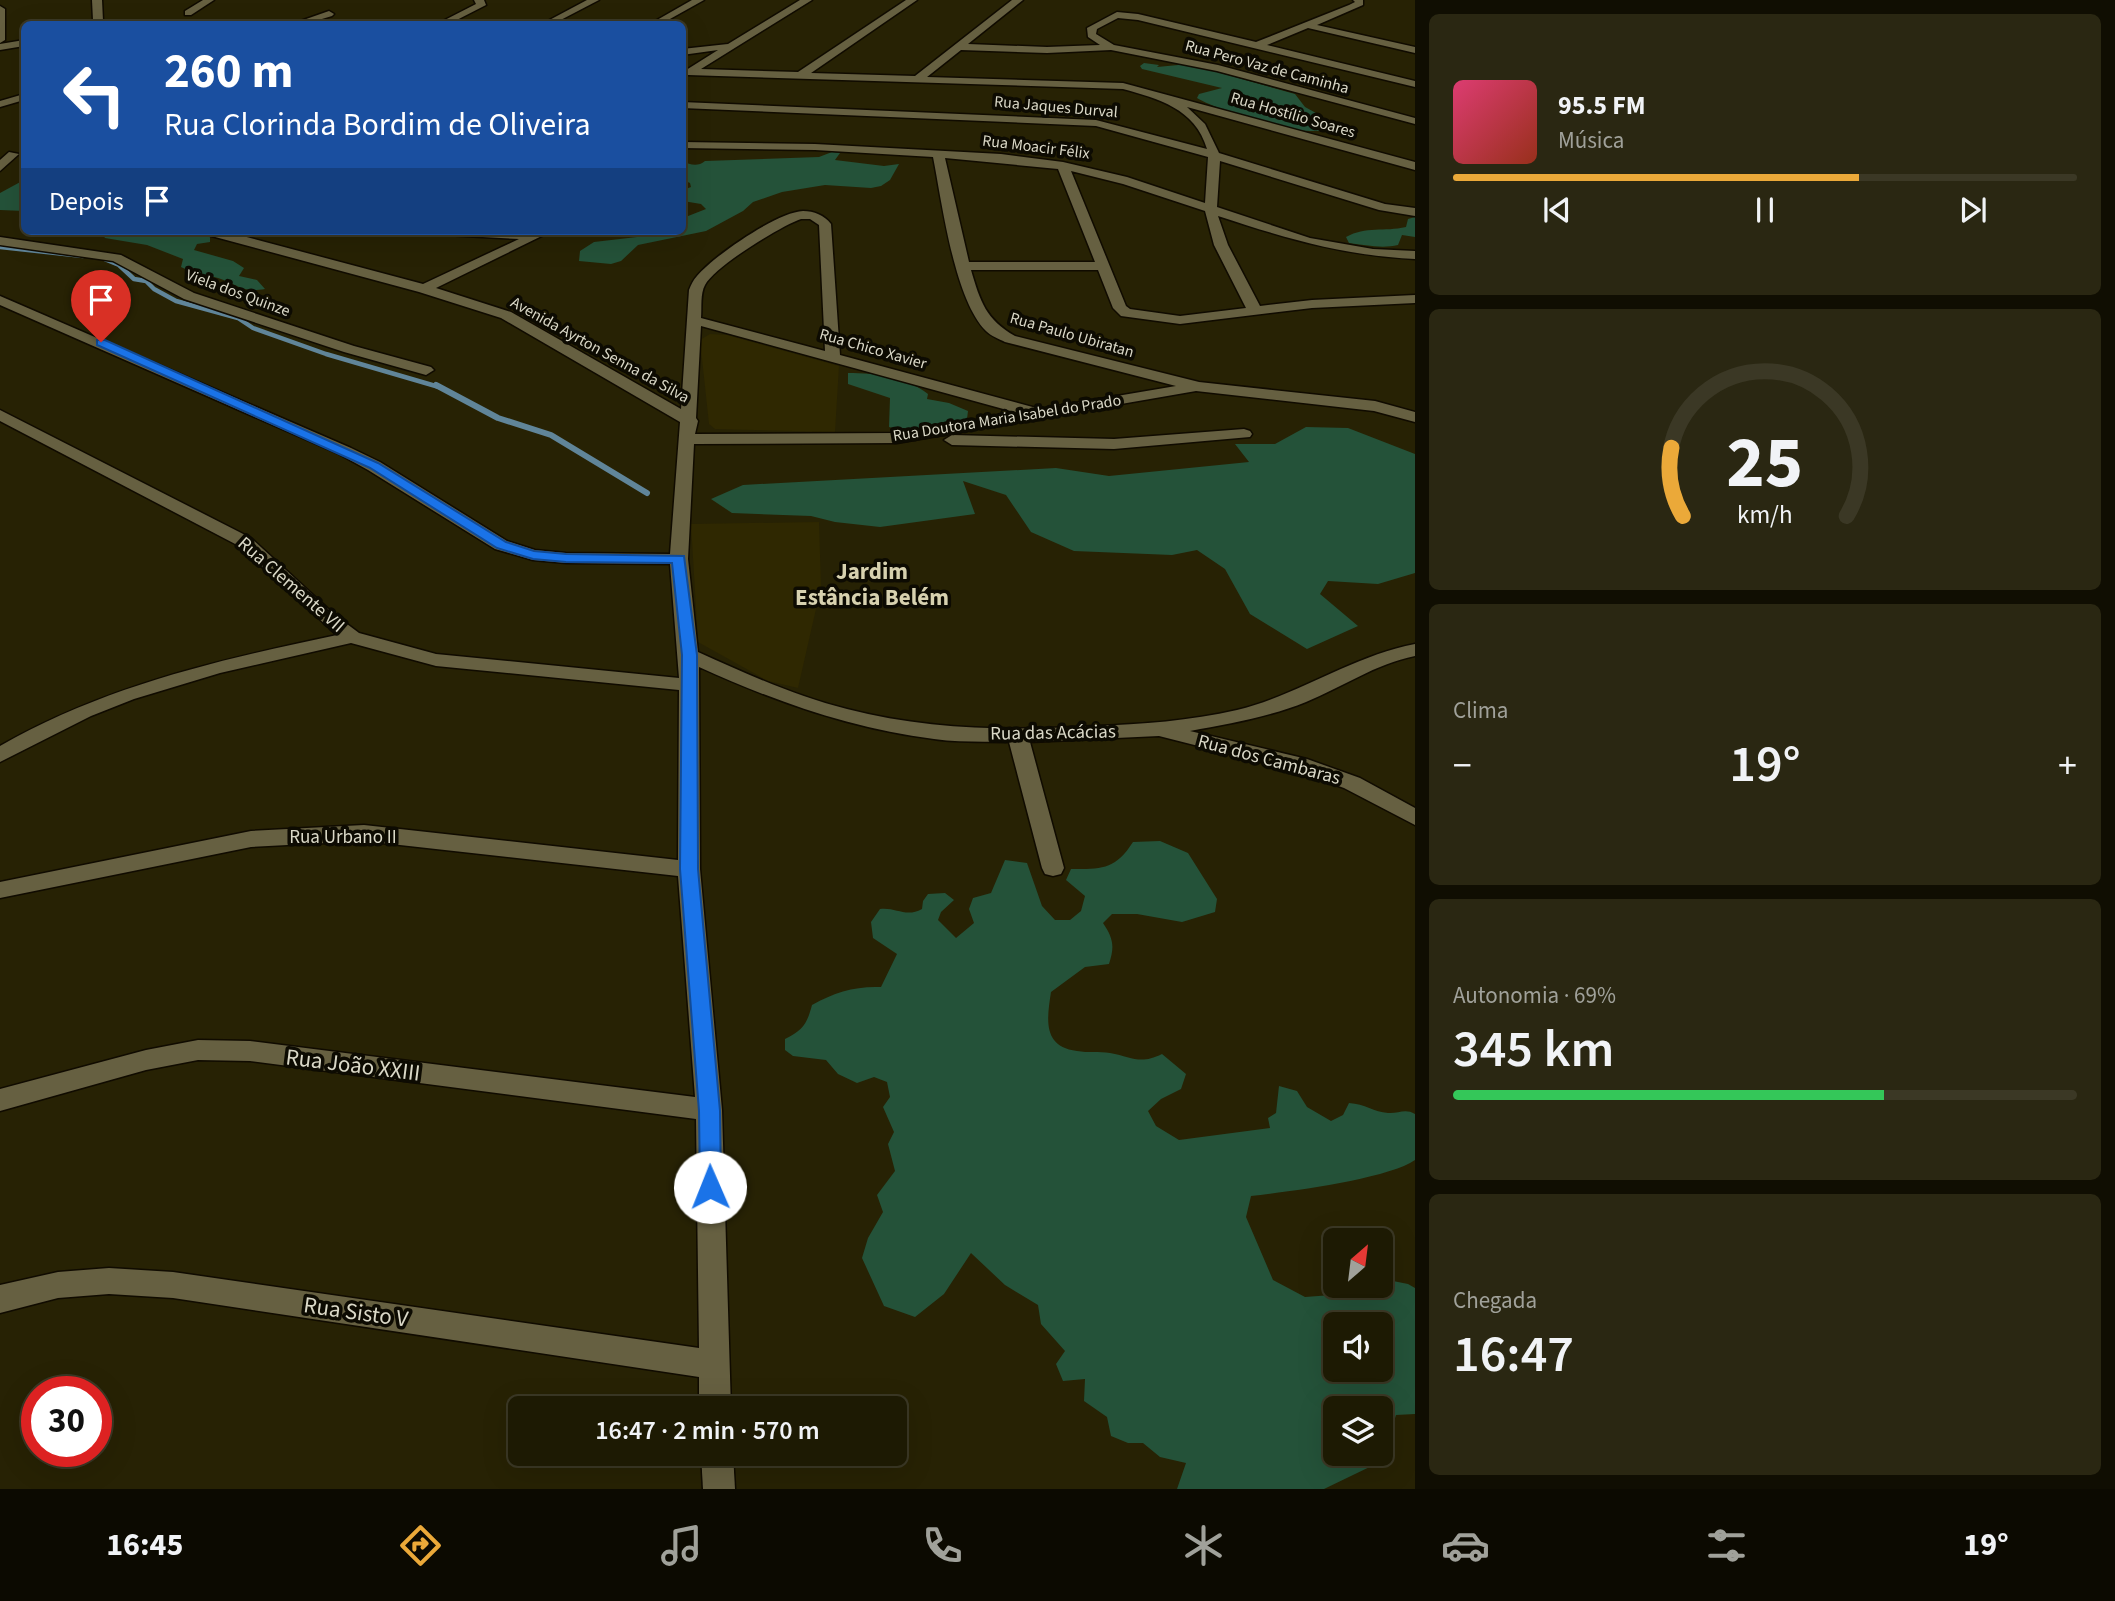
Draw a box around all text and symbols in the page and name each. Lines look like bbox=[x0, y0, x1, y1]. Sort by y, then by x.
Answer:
street label: Rua Pero Vaz de Caminha bbox=[1183, 35, 1351, 99]
text: 260 m bbox=[164, 37, 293, 107]
icon: left bbox=[49, 49, 140, 140]
street label: Rua Hostílio Soares bbox=[1228, 87, 1358, 143]
text: 95.5 FM bbox=[1558, 87, 1646, 124]
street label: Rua Jaques Durval bbox=[993, 91, 1119, 123]
text: Rua Clorinda Bordim de Oliveira bbox=[164, 102, 591, 148]
text: Música bbox=[1558, 124, 1624, 157]
street label: Rua Moacir Félix bbox=[981, 130, 1091, 164]
icon: arrive bbox=[138, 182, 176, 220]
text: Depois bbox=[49, 183, 124, 220]
icon: previous bbox=[1538, 191, 1576, 229]
icon: pause bbox=[1746, 191, 1784, 229]
icon: next bbox=[1954, 191, 1992, 229]
street label: Viela dos Quinze bbox=[183, 264, 293, 322]
pin bbox=[71, 270, 131, 342]
icon: arrive bbox=[82, 281, 120, 319]
street label: Avenida Ayrton Senna da Silva bbox=[507, 292, 693, 408]
street label: Rua Paulo Ubiratan bbox=[1007, 307, 1137, 363]
street label: Rua Chico Xavier bbox=[817, 323, 930, 375]
street label: Rua Doutora Maria Isabel do Prado bbox=[891, 389, 1123, 447]
text: 25 bbox=[1727, 411, 1803, 515]
text: km/h bbox=[1737, 496, 1793, 532]
street label: Rua Clemente VII bbox=[231, 531, 351, 639]
district label: Jardim Estância Belém bbox=[795, 555, 949, 614]
text: Clima bbox=[1453, 694, 1508, 727]
street label: Rua das Acácias bbox=[990, 718, 1116, 748]
street label: Rua dos Cambaras bbox=[1195, 728, 1343, 792]
text: 19° bbox=[1729, 728, 1801, 802]
text: − bbox=[1453, 739, 1472, 793]
text: + bbox=[2058, 739, 2077, 793]
street label: Rua Urbano II bbox=[289, 824, 397, 851]
text: Autonomia · 69% bbox=[1453, 979, 1616, 1012]
text: 345 km bbox=[1453, 1013, 1614, 1087]
street label: Rua João XXIII bbox=[284, 1040, 422, 1090]
position arrow bbox=[673, 1150, 747, 1224]
north arrow bbox=[1323, 1228, 1393, 1298]
map controls bbox=[1323, 1228, 1393, 1466]
text: Chegada bbox=[1453, 1284, 1537, 1317]
street label: Rua Sisto V bbox=[302, 1288, 411, 1336]
button: sound bbox=[1323, 1312, 1393, 1382]
text: 16:47 bbox=[1453, 1318, 1574, 1392]
speed limit sign: 30 bbox=[21, 1376, 112, 1467]
button: layers bbox=[1323, 1396, 1393, 1466]
text: 16:47 · 2 min · 570 m bbox=[595, 1412, 820, 1449]
icon: directions bbox=[396, 1521, 445, 1570]
icon: music bbox=[657, 1521, 706, 1570]
icon: phone bbox=[918, 1521, 967, 1570]
icon: climate bbox=[1179, 1521, 1228, 1570]
icon: car bbox=[1441, 1521, 1490, 1570]
icon: filters bbox=[1702, 1521, 1751, 1570]
text: 16:45 bbox=[106, 1522, 183, 1568]
text: 19° bbox=[1963, 1522, 2009, 1568]

